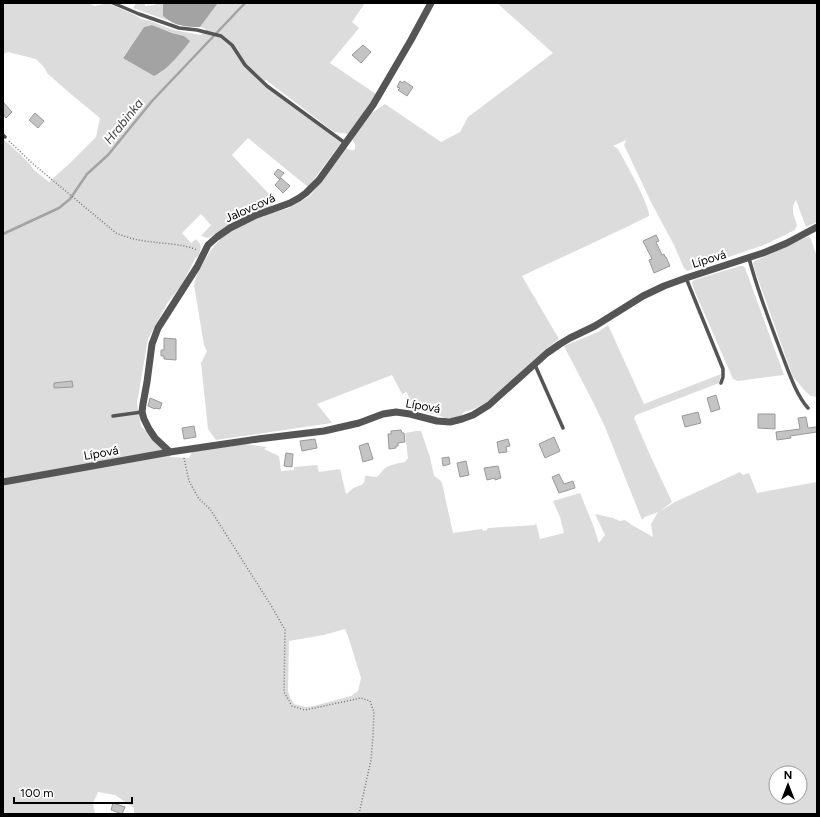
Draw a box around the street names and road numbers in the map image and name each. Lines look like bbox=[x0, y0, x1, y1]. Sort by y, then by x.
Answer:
street label: Jalovcová bbox=[223, 191, 277, 225]
street label: Lípová bbox=[690, 247, 728, 271]
street label: Lípová bbox=[404, 396, 442, 416]
street label: Lípová bbox=[82, 443, 120, 463]

